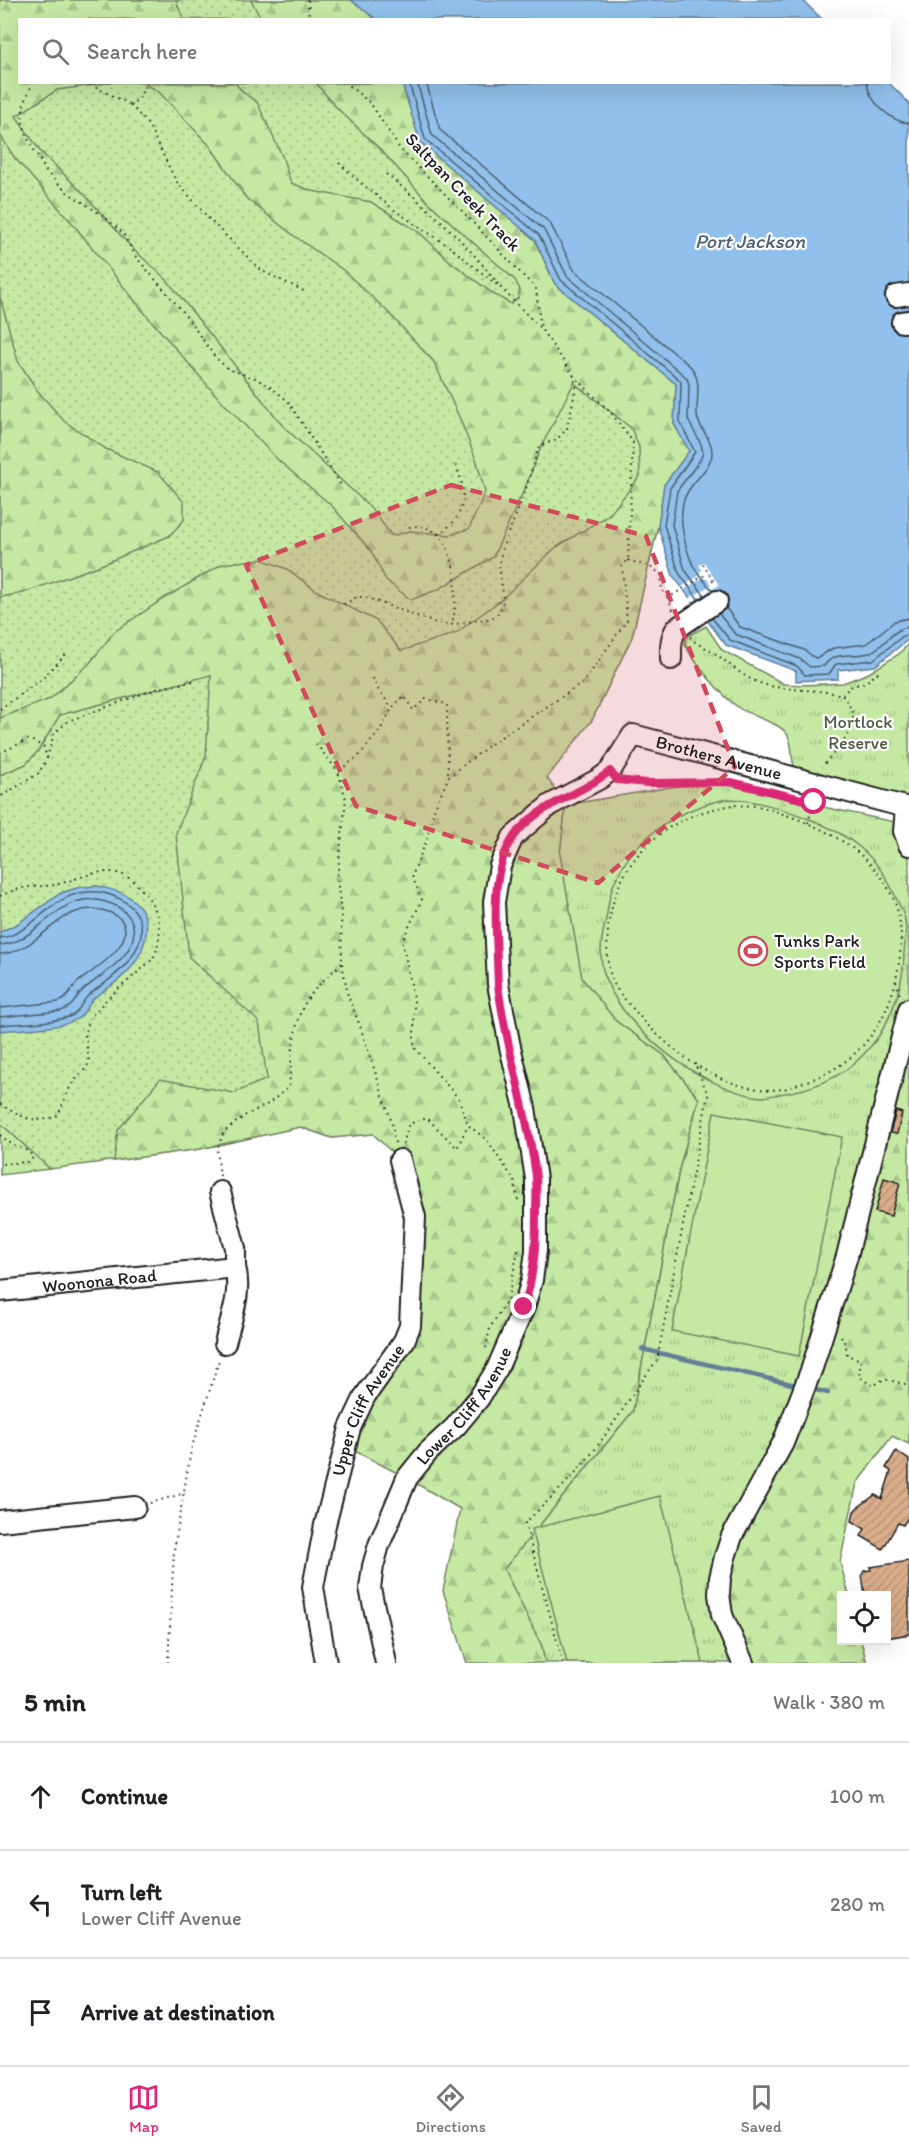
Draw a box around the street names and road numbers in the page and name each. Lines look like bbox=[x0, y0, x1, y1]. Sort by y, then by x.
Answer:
street label: Saltpan Creek Track bbox=[401, 128, 526, 256]
street label: Brothers Avenue bbox=[653, 731, 784, 785]
street label: Woonona Road bbox=[41, 1264, 158, 1298]
street label: Upper Cliff Avenue bbox=[327, 1340, 409, 1479]
street label: Lower Cliff Avenue bbox=[411, 1343, 516, 1469]

